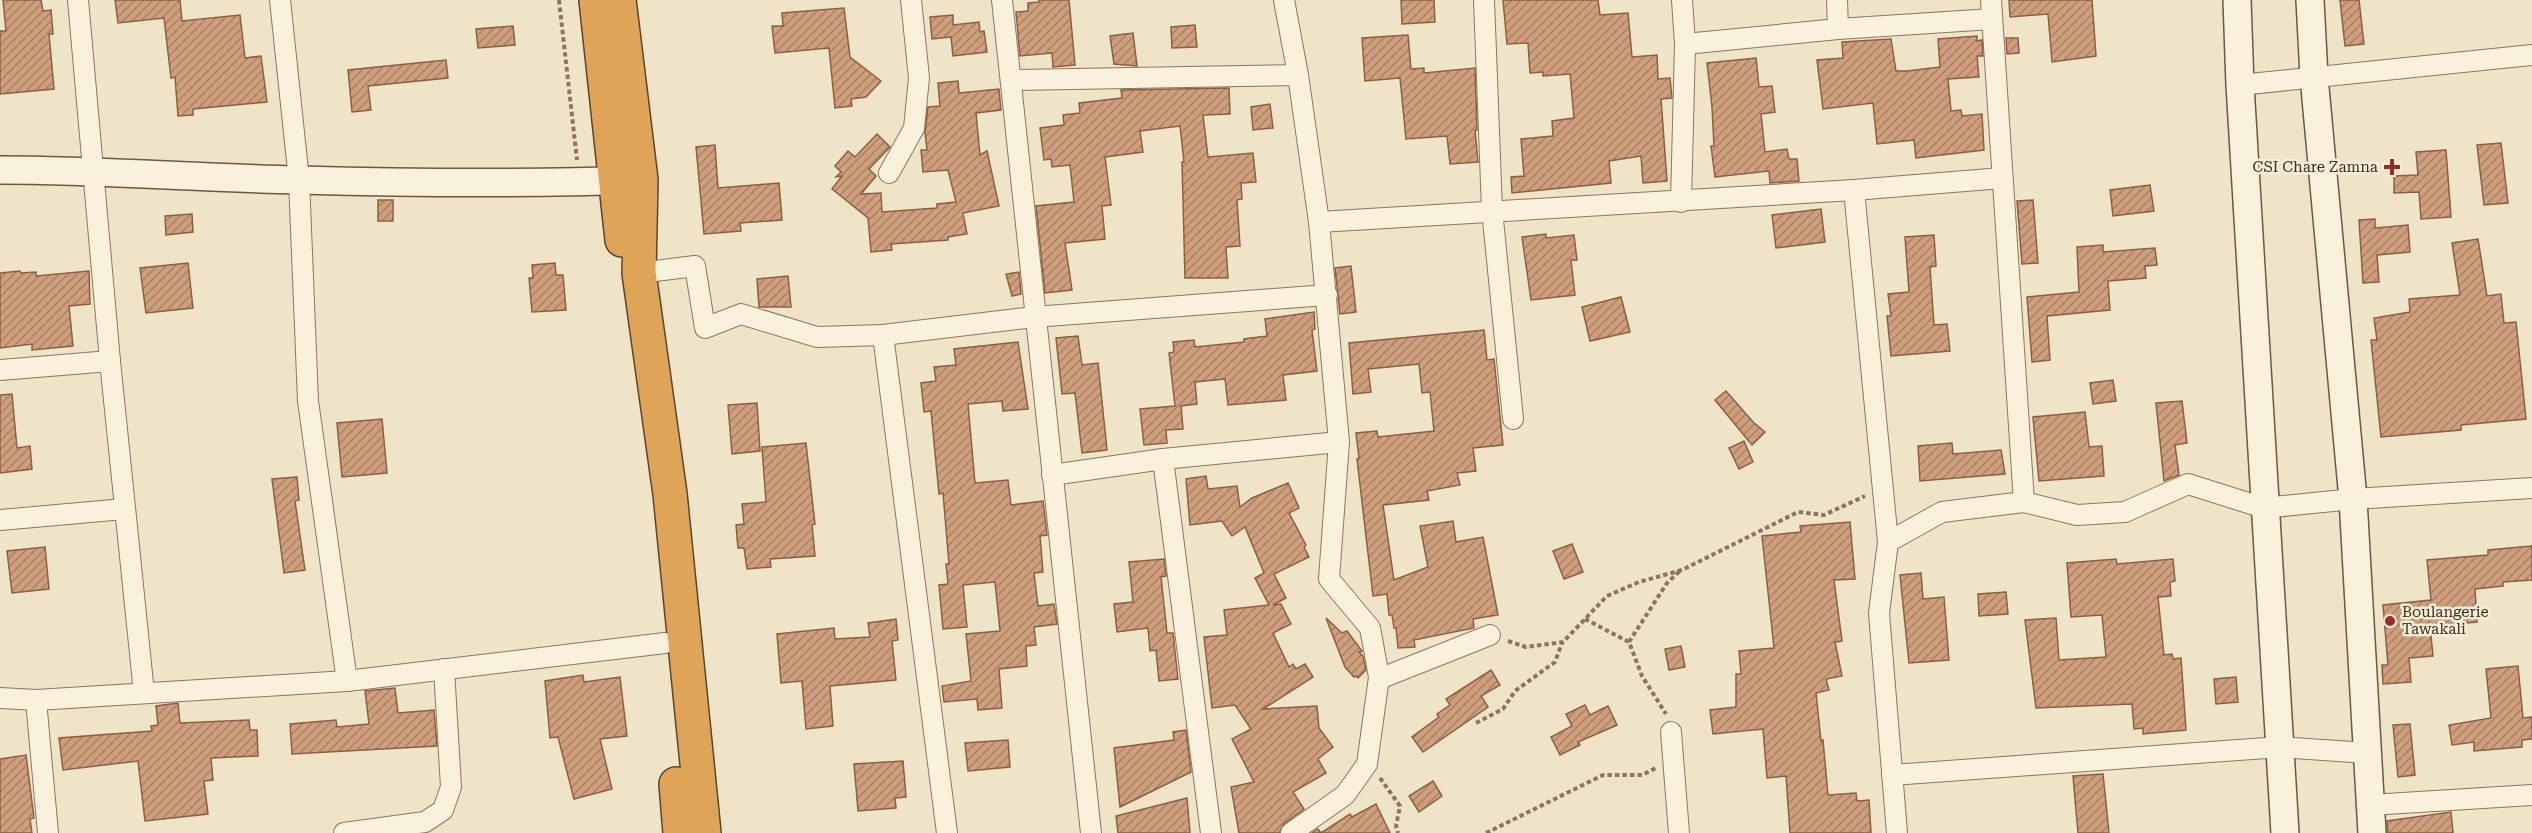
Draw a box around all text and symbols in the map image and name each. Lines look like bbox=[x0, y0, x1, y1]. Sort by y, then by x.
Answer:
place label: CSI Chare Zamna bbox=[2253, 158, 2378, 176]
marker: CSI Chare Zamna bbox=[2383, 158, 2401, 176]
place label: Boulangerie Tawakali bbox=[2402, 603, 2489, 638]
marker: Boulangerie Tawakali bbox=[2383, 614, 2397, 628]

